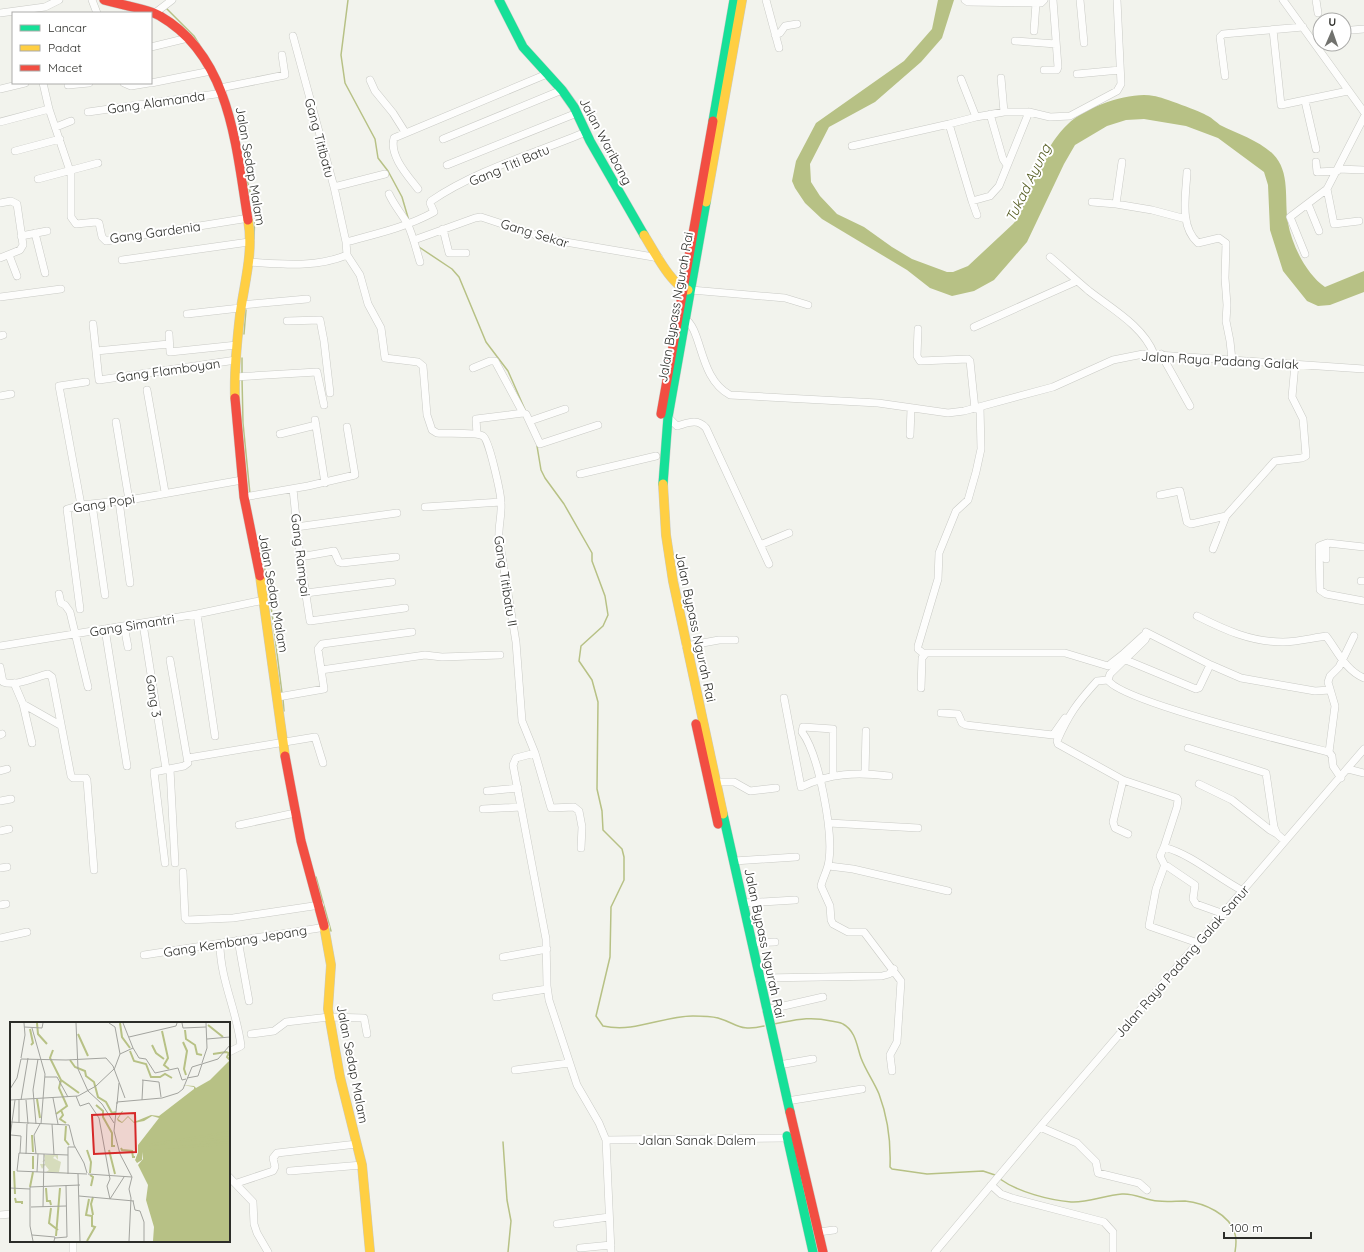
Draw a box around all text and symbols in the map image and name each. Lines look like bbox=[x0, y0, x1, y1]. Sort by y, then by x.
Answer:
legend bbox=[12, 12, 152, 84]
north arrow bbox=[1312, 12, 1352, 52]
text: U bbox=[1328, 15, 1336, 29]
text: Lancar bbox=[48, 20, 87, 35]
text: Padat bbox=[48, 40, 81, 55]
text: Macet bbox=[48, 60, 82, 75]
street label: Gang Alamanda bbox=[106, 87, 206, 117]
street label: Jalan Waribang bbox=[576, 95, 636, 187]
street label: Gang Titibatu bbox=[302, 96, 338, 180]
street label: Jalan Sedap Malam bbox=[233, 105, 269, 227]
water label: Tukad Ayung bbox=[1001, 140, 1055, 225]
street label: Gang Titi Batu bbox=[466, 141, 552, 189]
street label: Gang Sekar bbox=[499, 215, 571, 251]
street label: Gang Gardenia bbox=[109, 218, 201, 246]
street label: Jalan Bypass Ngurah Rai bbox=[654, 230, 696, 384]
street label: Jalan Raya Padang Galak bbox=[1141, 348, 1299, 372]
street label: Gang Flamboyan bbox=[115, 355, 221, 385]
street label: Gang Popi bbox=[72, 490, 136, 516]
street label: Gang Rampai bbox=[288, 513, 314, 597]
street label: Jalan Sedap Malam bbox=[256, 532, 292, 654]
street label: Gang Titibatu II bbox=[491, 534, 521, 628]
street label: Jalan Bypass Ngurah Rai bbox=[672, 551, 720, 703]
street label: Gang Simantri bbox=[88, 610, 176, 640]
street label: Gang 3 bbox=[143, 673, 165, 719]
street label: Jalan Bypass Ngurah Rai bbox=[741, 867, 789, 1019]
street label: Jalan Raya Padang Galak Sanur bbox=[1111, 882, 1253, 1040]
street label: Gang Kembang Jepang bbox=[162, 922, 308, 960]
street label: Jalan Sedap Malam bbox=[334, 1003, 372, 1125]
inset map bbox=[10, 1022, 230, 1242]
street label: Jalan Sanak Dalem bbox=[638, 1132, 756, 1148]
scale bar bbox=[1224, 1214, 1311, 1240]
text: 100 m bbox=[1230, 1220, 1263, 1235]

